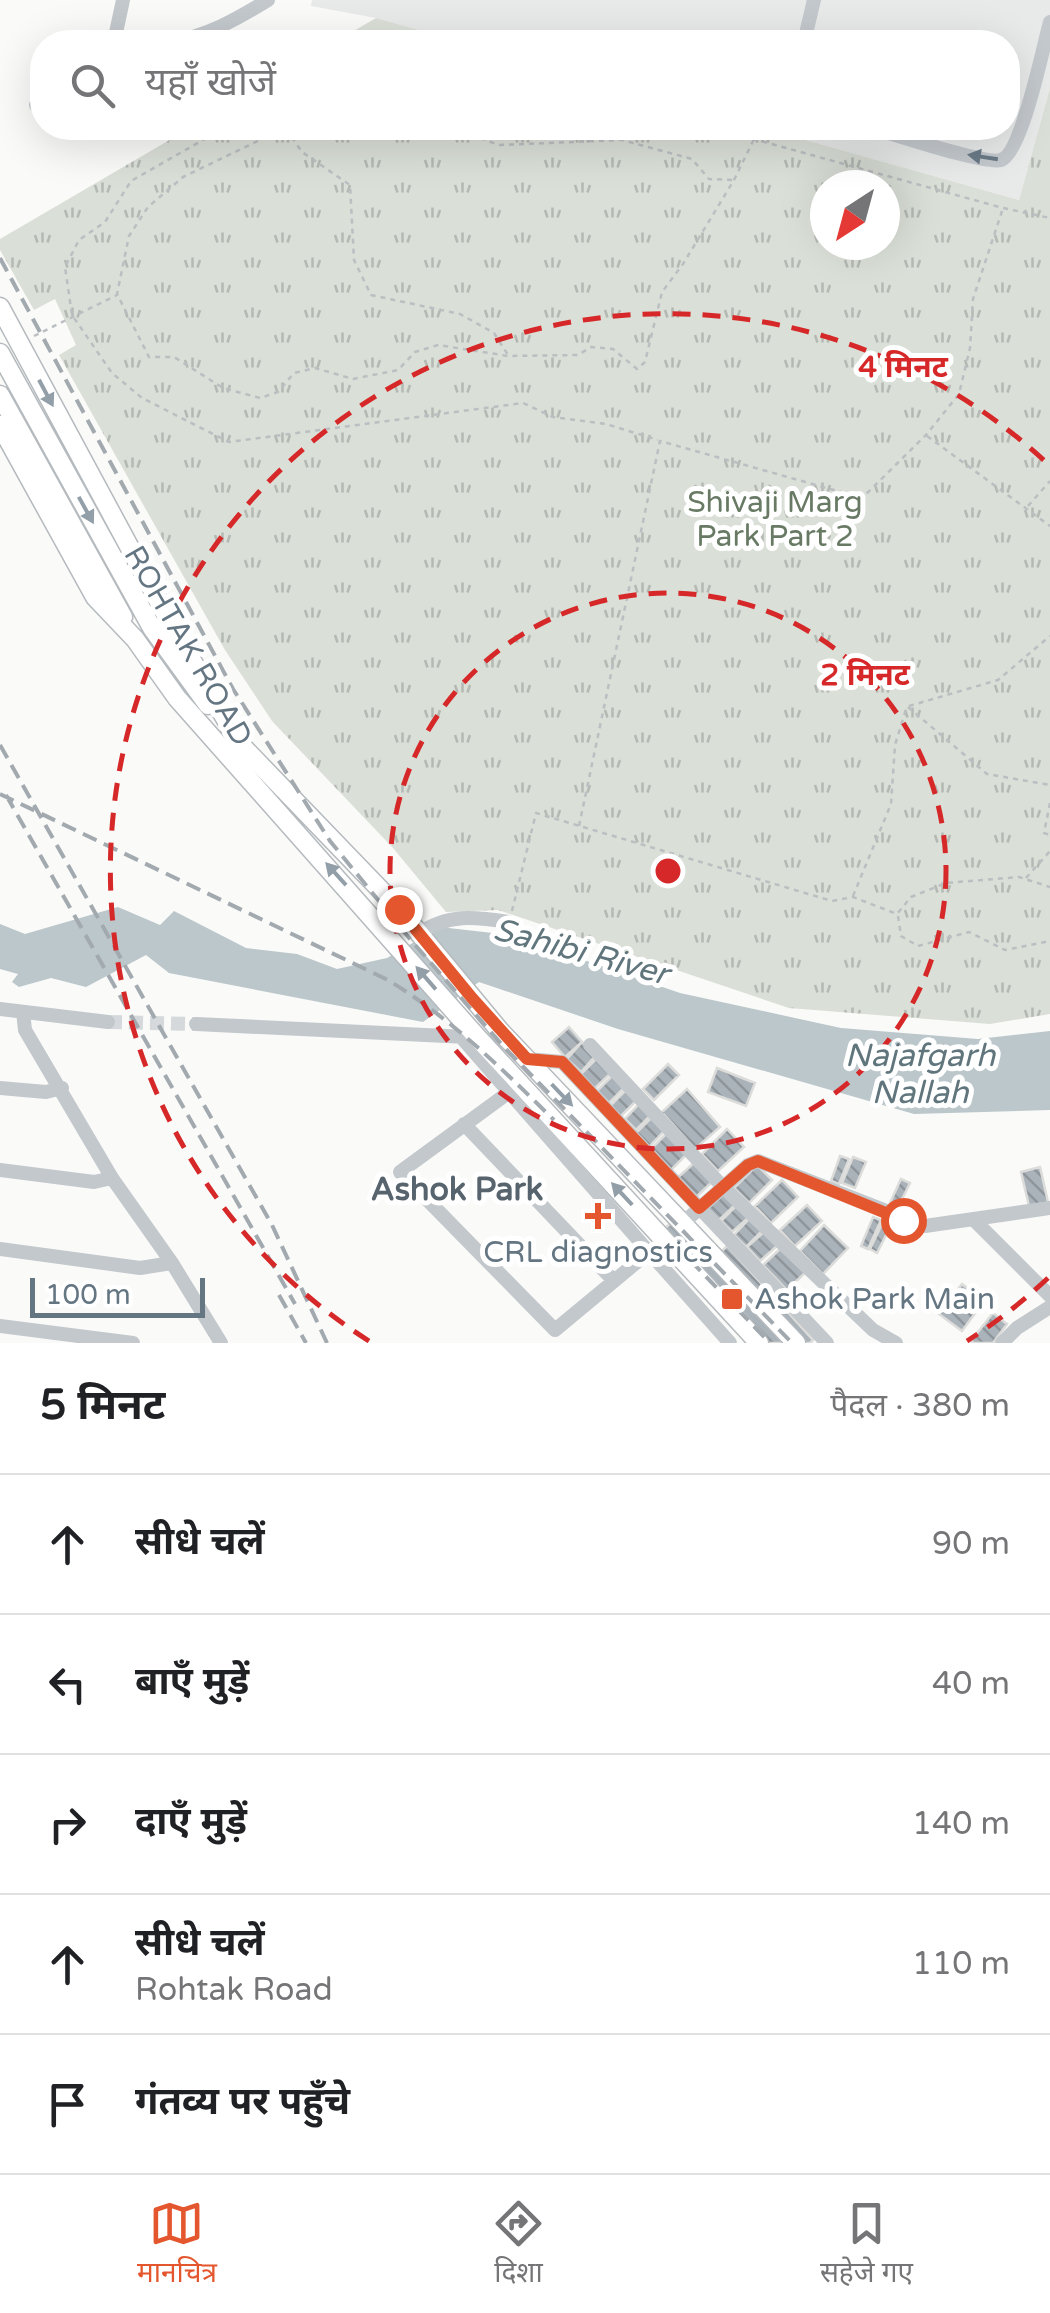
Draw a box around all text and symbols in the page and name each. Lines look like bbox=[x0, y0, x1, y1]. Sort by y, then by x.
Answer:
search box bbox=[30, 30, 1020, 140]
icon: search bbox=[65, 58, 120, 113]
text: यहाँ खोजें bbox=[145, 60, 276, 106]
one-way arrow bbox=[967, 149, 998, 164]
north arrow bbox=[810, 170, 900, 260]
text: 4 मिनट bbox=[858, 349, 949, 386]
one-way arrow bbox=[37, 378, 54, 407]
park label: Shivaji Marg Park Part 2 bbox=[687, 484, 863, 555]
one-way arrow bbox=[76, 496, 94, 524]
street label: ROHTAK ROAD bbox=[116, 539, 260, 753]
text: 2 मिनट bbox=[820, 657, 911, 694]
centre of rings bbox=[650, 853, 686, 889]
one-way arrow bbox=[325, 862, 347, 887]
route end bbox=[377, 887, 423, 933]
water label: Sahibi River bbox=[489, 910, 676, 995]
one-way arrow bbox=[416, 965, 437, 990]
water label: Najafgarh Nallah bbox=[845, 1037, 997, 1112]
one-way arrow bbox=[549, 1083, 573, 1107]
district label: Ashok Park bbox=[371, 1171, 543, 1209]
one-way arrow bbox=[611, 1182, 634, 1206]
route start bbox=[881, 1198, 927, 1244]
marker: CRL diagnostics bbox=[585, 1203, 611, 1229]
place label: CRL diagnostics bbox=[483, 1234, 713, 1271]
scale bar bbox=[30, 1273, 205, 1318]
text: 100 m bbox=[45, 1278, 131, 1312]
place label: Ashok Park Main bbox=[754, 1281, 995, 1318]
marker: Ashok Park Main bbox=[719, 1286, 745, 1312]
text: 5 मिनट bbox=[40, 1380, 165, 1431]
text: पैदल · 380 m bbox=[830, 1387, 1010, 1425]
icon: ahead bbox=[40, 1517, 95, 1572]
text: सीधे चलें bbox=[135, 1519, 265, 1565]
text: 90 m bbox=[932, 1525, 1010, 1563]
icon: left bbox=[40, 1657, 95, 1712]
text: बाएँ मुड़ें bbox=[135, 1659, 249, 1705]
text: 40 m bbox=[932, 1665, 1010, 1703]
icon: right bbox=[40, 1797, 95, 1852]
text: दाएँ मुड़ें bbox=[135, 1799, 247, 1845]
text: 140 m bbox=[912, 1805, 1010, 1843]
text: सीधे चलें bbox=[135, 1920, 265, 1966]
icon: ahead bbox=[40, 1937, 95, 1992]
text: 110 m bbox=[912, 1945, 1010, 1983]
text: Rohtak Road bbox=[135, 1971, 333, 2009]
icon: arrive bbox=[40, 2077, 95, 2132]
text: गंतव्य पर पहुँचे bbox=[135, 2079, 350, 2125]
tab: मानचित्र bbox=[137, 2196, 217, 2293]
tab: दिशा bbox=[491, 2196, 546, 2293]
tab: सहेजे गए bbox=[820, 2196, 913, 2293]

